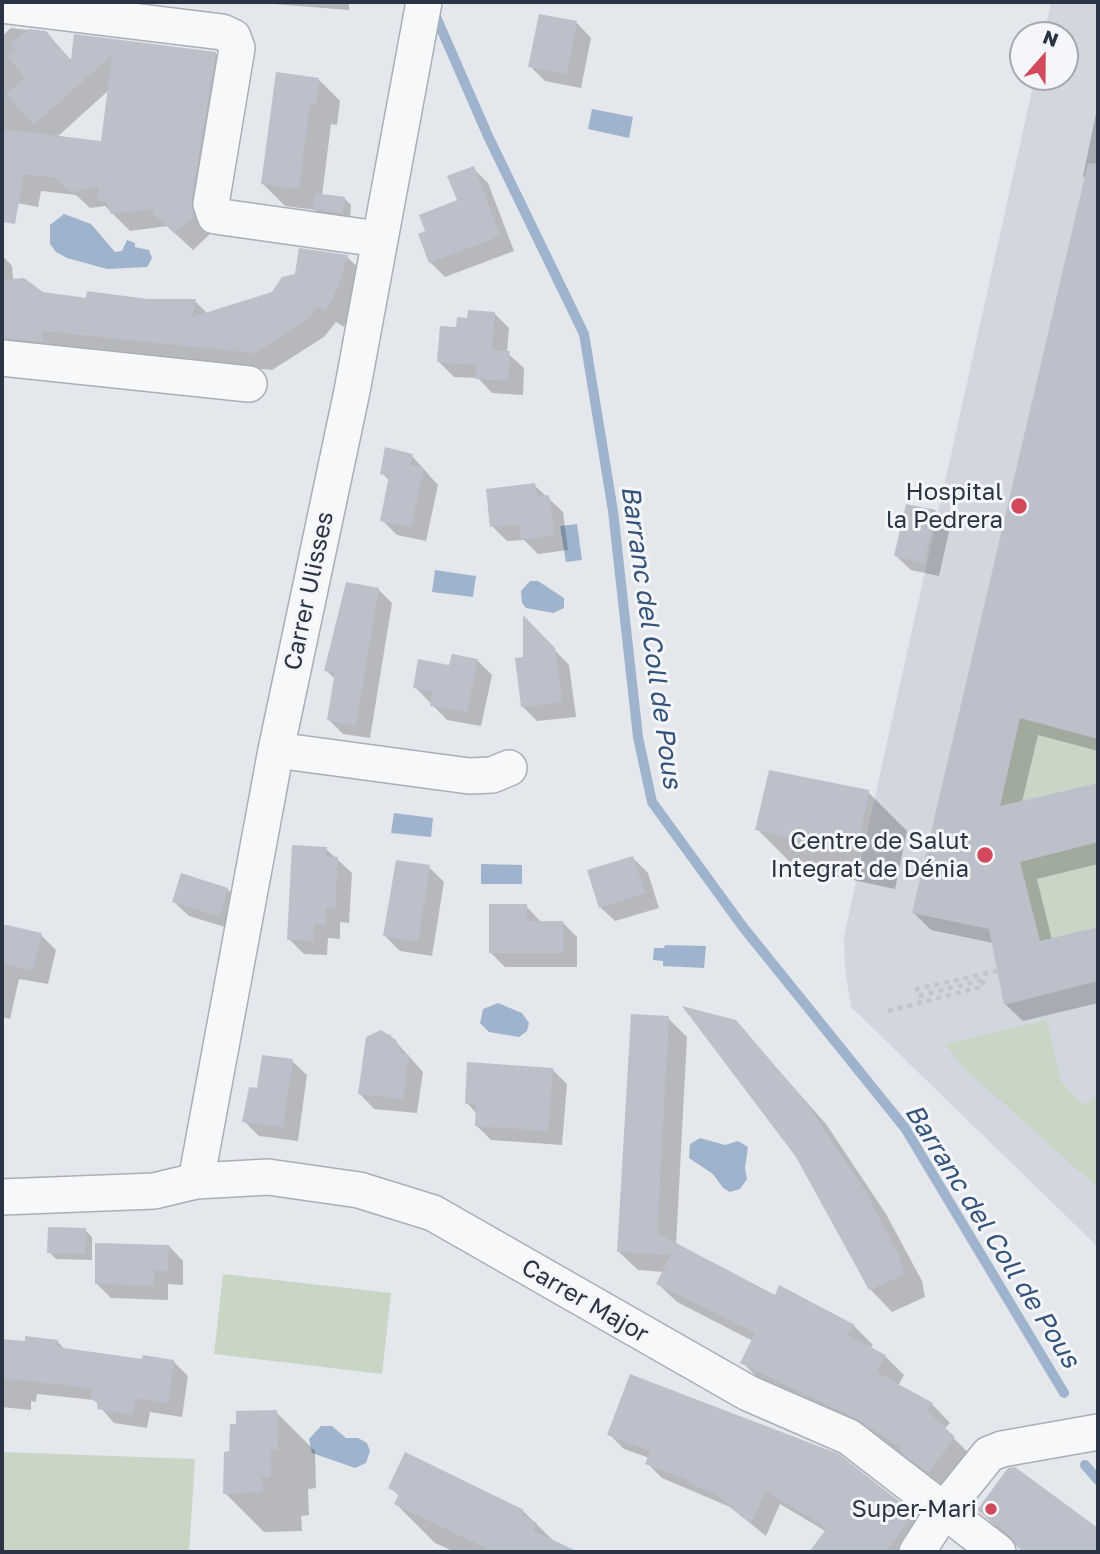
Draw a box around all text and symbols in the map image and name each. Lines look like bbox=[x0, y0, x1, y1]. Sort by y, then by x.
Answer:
north arrow bbox=[1009, 21, 1079, 91]
text: N bbox=[1040, 24, 1062, 51]
place label: Hospital la Pedrera bbox=[886, 478, 1003, 534]
water label: Barranc del Coll de Pous bbox=[614, 484, 688, 790]
marker: Hospital la Pedrera bbox=[1009, 496, 1029, 516]
street label: Carrer Ulisses bbox=[278, 509, 340, 673]
place label: Centre de Salut Integrat de Dénia bbox=[770, 827, 969, 883]
marker: Centre de Salut Integrat de Dénia bbox=[975, 845, 995, 865]
water label: Barranc del Coll de Pous bbox=[898, 1098, 1086, 1374]
street label: Carrer Major bbox=[516, 1253, 654, 1349]
place label: Super-Mari bbox=[851, 1495, 977, 1523]
marker: Super-Mari bbox=[983, 1501, 999, 1517]

